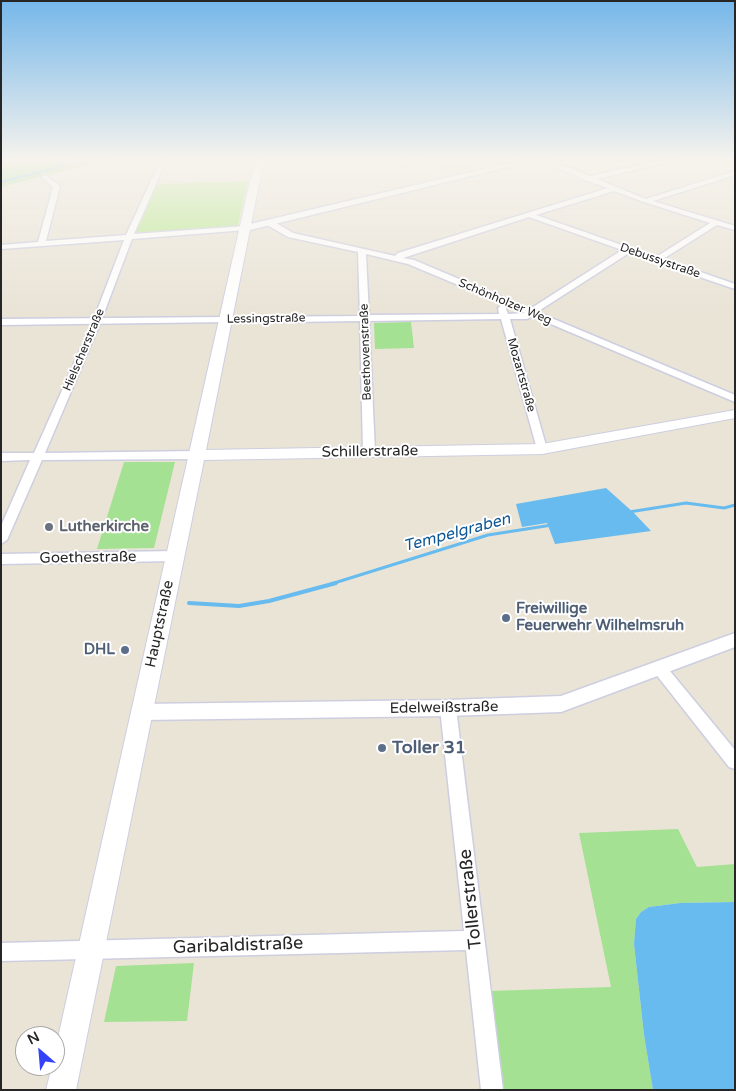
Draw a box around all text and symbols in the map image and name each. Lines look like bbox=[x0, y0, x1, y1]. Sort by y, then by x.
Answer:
street label: Debussystraße bbox=[618, 241, 702, 281]
street label: Schönholzer Weg bbox=[456, 276, 554, 328]
street label: Beethovenstraße bbox=[357, 303, 375, 401]
street label: Hielscherstraße bbox=[60, 307, 108, 393]
street label: Lessingstraße bbox=[226, 311, 306, 327]
street label: Mozartstraße bbox=[504, 336, 538, 414]
street label: Schillerstraße bbox=[322, 442, 418, 462]
water label: Tempelgraben bbox=[402, 510, 512, 556]
place label: Lutherkirche bbox=[59, 518, 149, 536]
marker: Lutherkirche bbox=[43, 521, 55, 533]
street label: Goethestraße bbox=[39, 548, 137, 568]
street label: Hauptstraße bbox=[142, 579, 178, 669]
place label: Freiwillige Feuerwehr Wilhelmsruh bbox=[516, 600, 684, 635]
marker: Freiwillige Feuerwehr Wilhelmsruh bbox=[500, 612, 512, 624]
place label: DHL bbox=[84, 641, 115, 659]
marker: DHL bbox=[119, 644, 131, 656]
street label: Edelweißstraße bbox=[389, 698, 499, 718]
place label: Toller 31 bbox=[392, 737, 466, 759]
marker: Toller 31 bbox=[376, 742, 388, 754]
street label: Tollerstraße bbox=[455, 848, 487, 950]
street label: Garibaldistraße bbox=[172, 933, 304, 959]
north arrow bbox=[15, 1026, 65, 1076]
text: N bbox=[25, 1028, 42, 1048]

